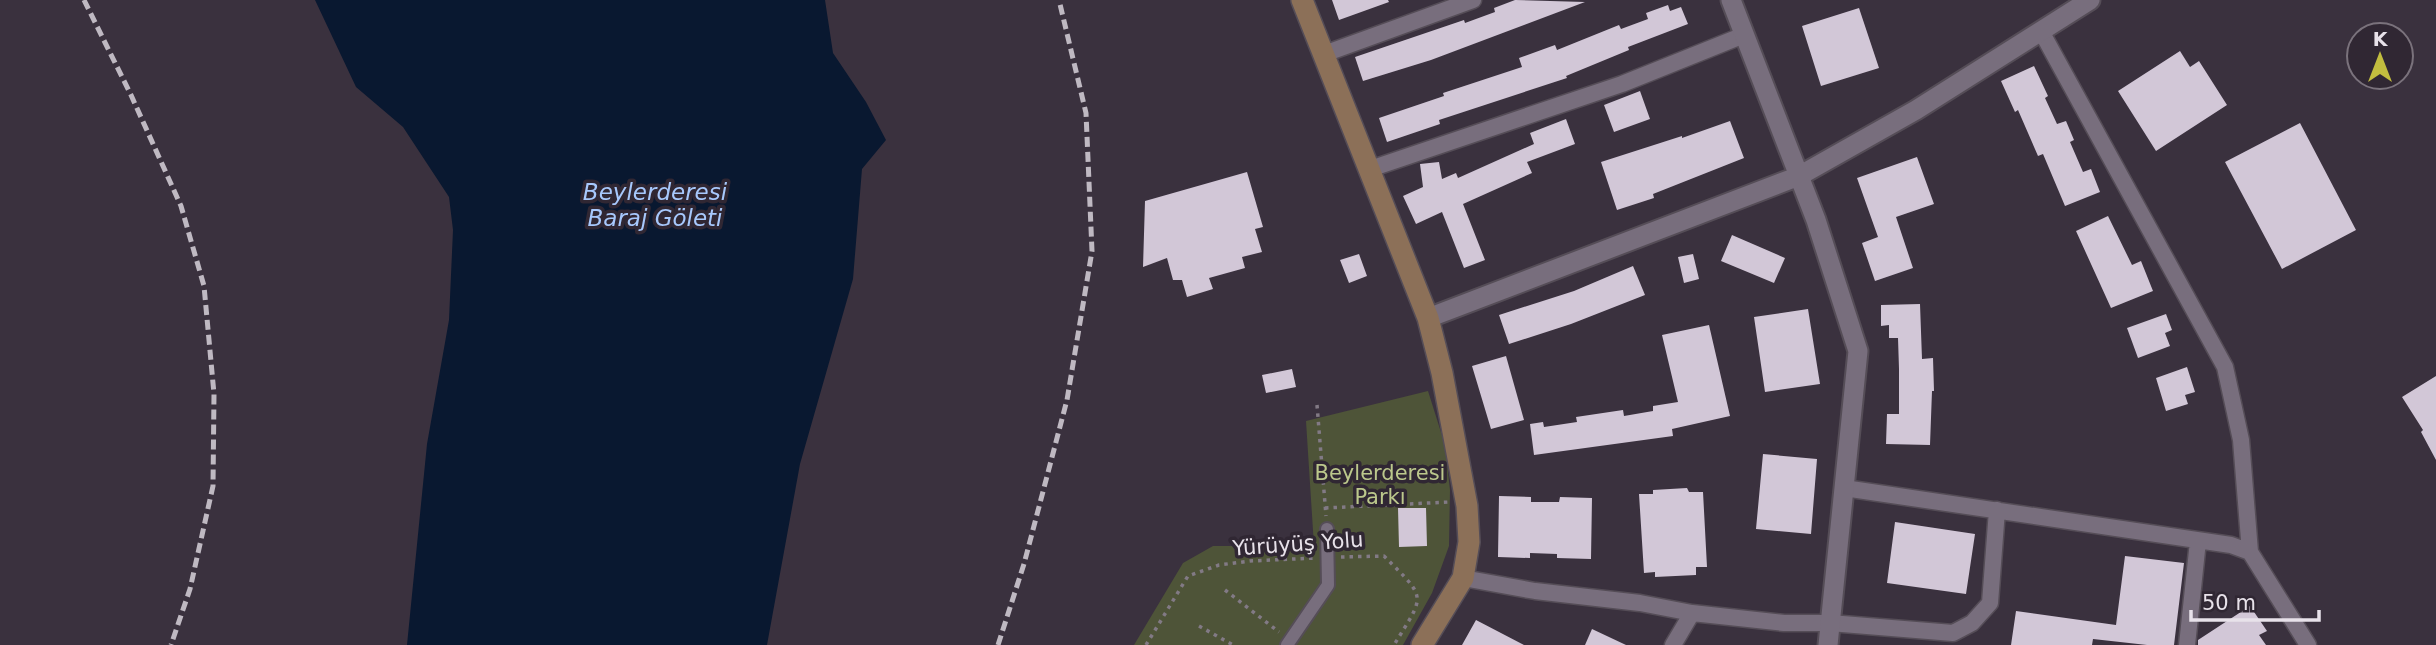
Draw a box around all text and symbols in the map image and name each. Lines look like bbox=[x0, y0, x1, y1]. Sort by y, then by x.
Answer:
north arrow bbox=[2345, 21, 2415, 91]
text: K bbox=[2373, 28, 2389, 50]
water label: Beylerderesi Baraj Göleti bbox=[583, 179, 728, 231]
park label: Beylerderesi Parkı bbox=[1315, 461, 1445, 509]
street label: Yürüyüş Yolu bbox=[1231, 527, 1364, 561]
scale bar bbox=[2191, 578, 2319, 622]
text: 50 m bbox=[2202, 591, 2256, 615]

